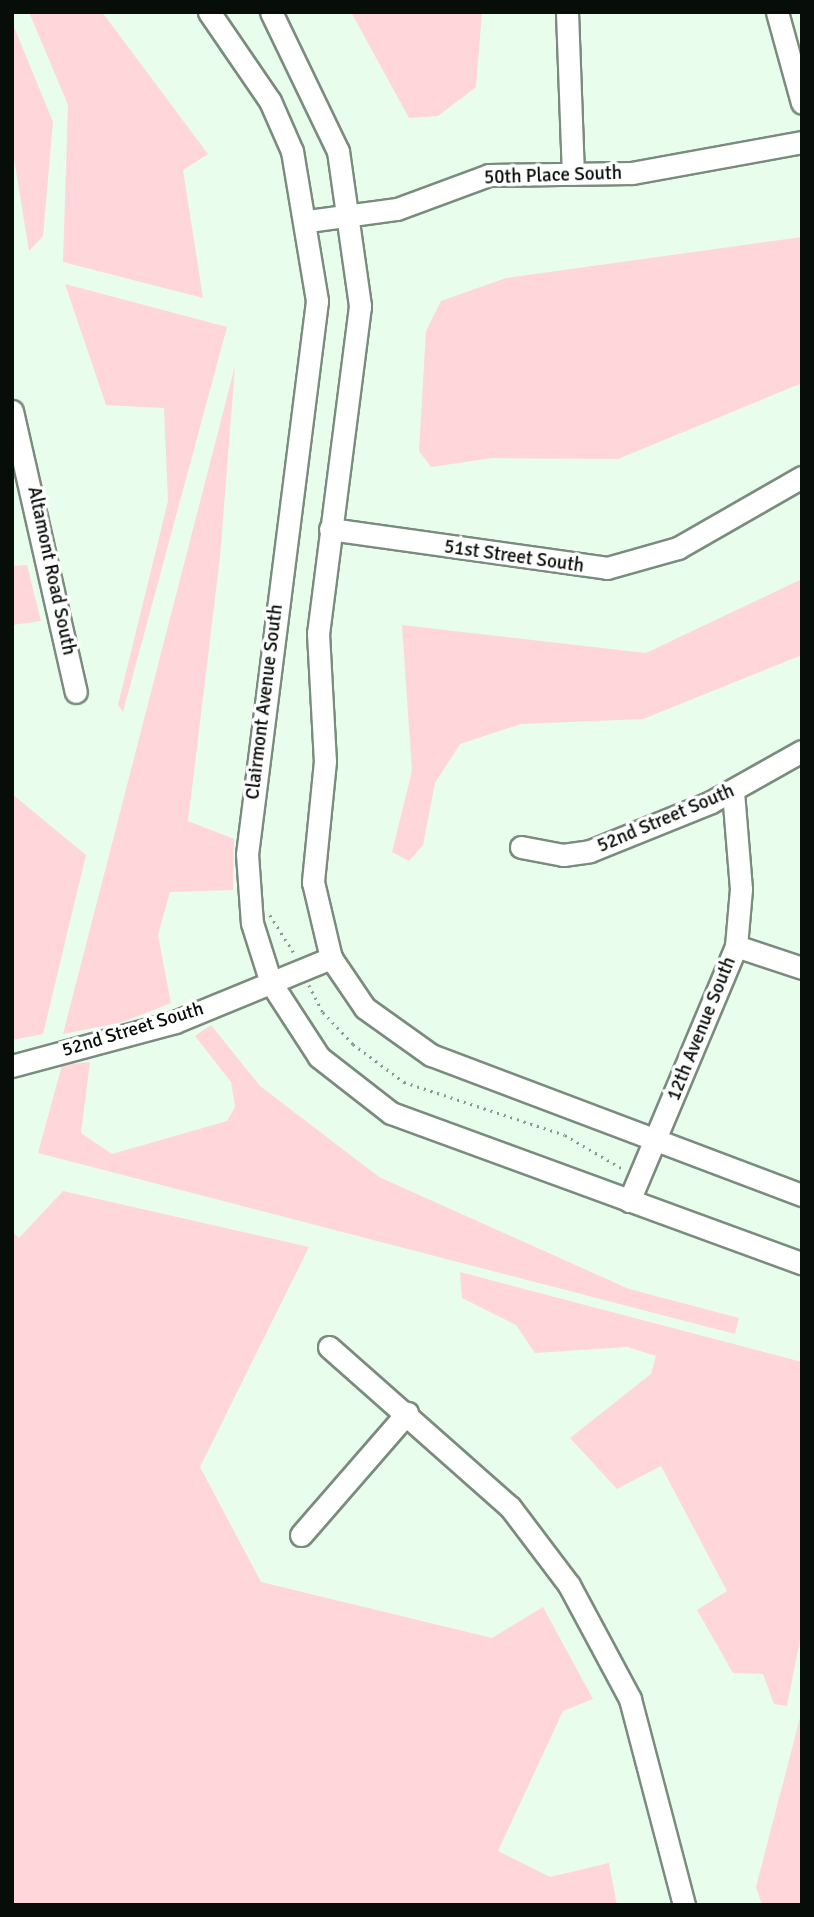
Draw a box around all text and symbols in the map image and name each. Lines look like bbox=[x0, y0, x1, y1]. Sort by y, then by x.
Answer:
street label: 50th Place South bbox=[484, 162, 622, 190]
street label: Altamont Road South bbox=[22, 485, 80, 657]
street label: 51st Street South bbox=[443, 536, 585, 578]
street label: Clairmont Avenue South bbox=[242, 603, 288, 801]
street label: 52nd Street South bbox=[594, 780, 738, 858]
street label: 12th Avenue South bbox=[663, 954, 741, 1104]
street label: 52nd Street South bbox=[60, 998, 206, 1062]

